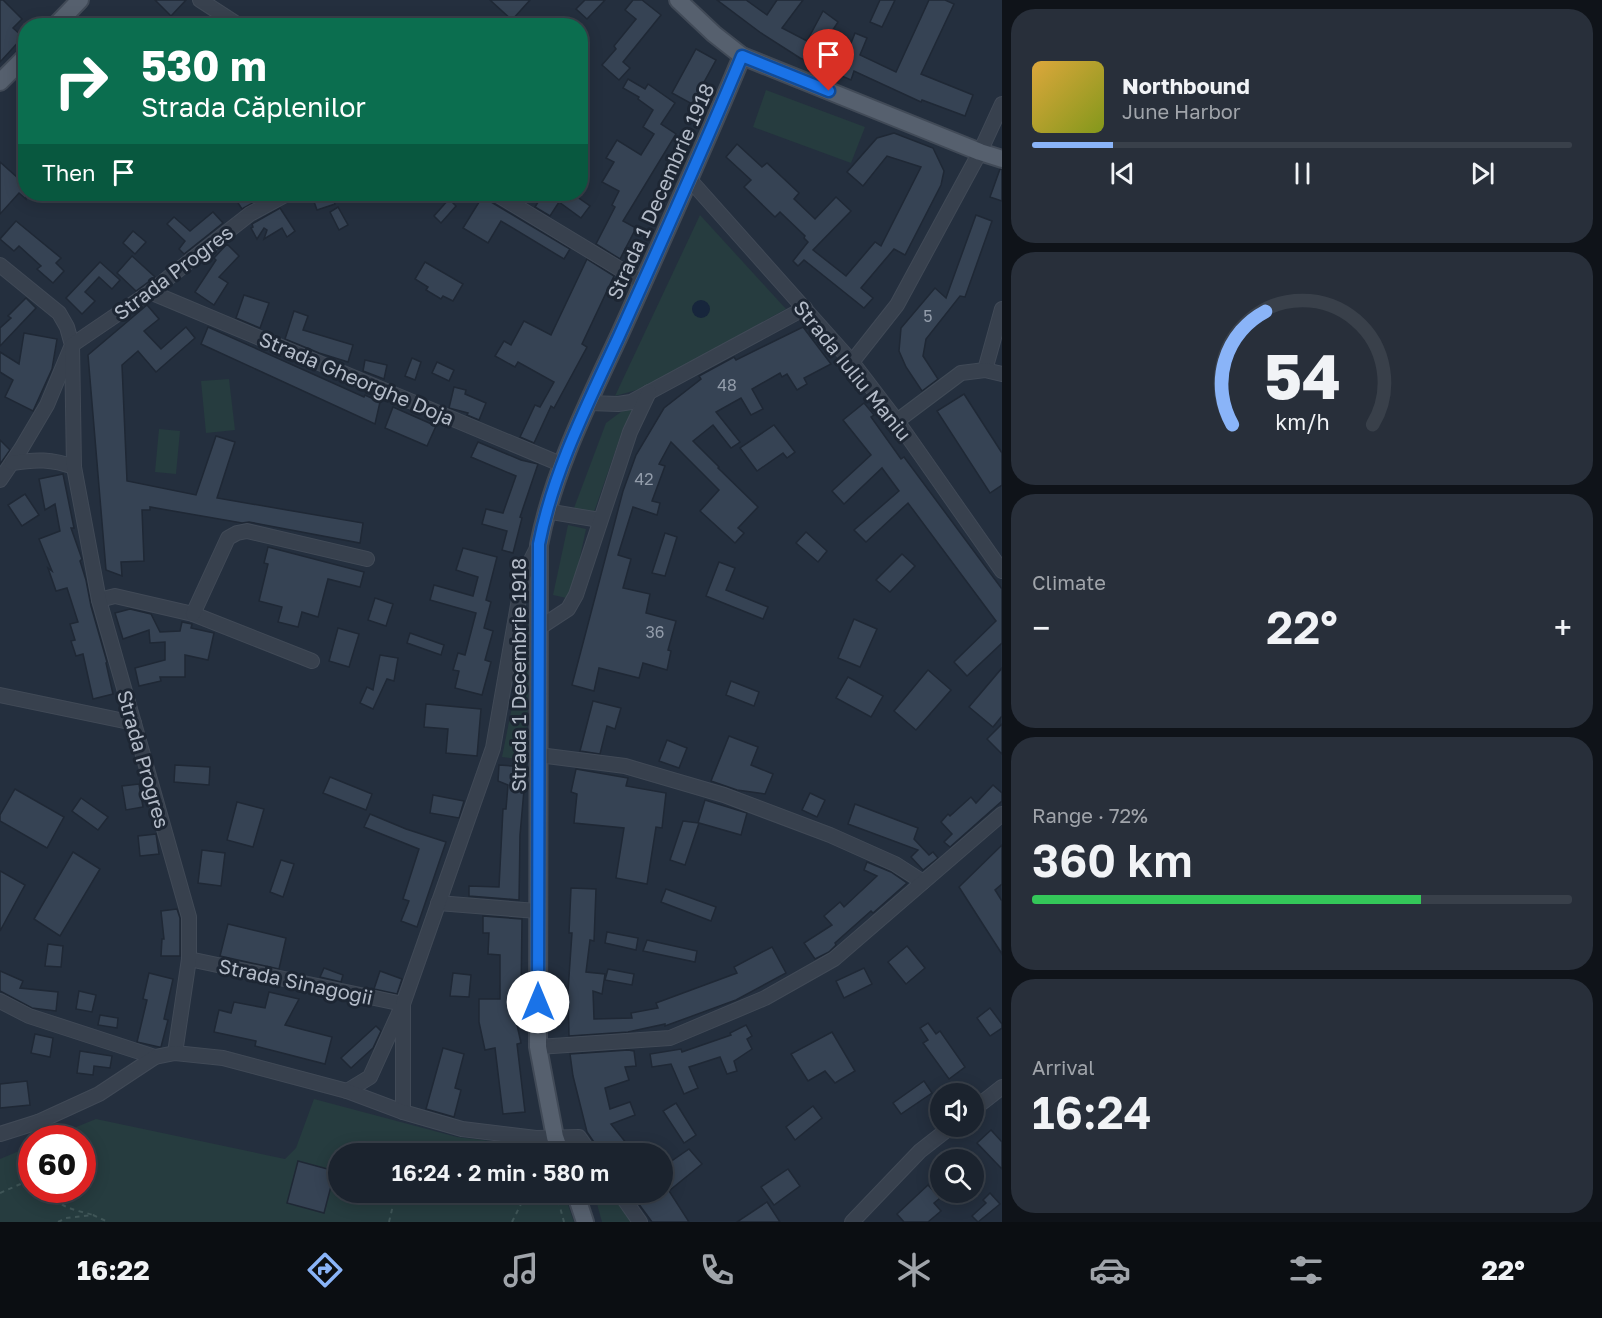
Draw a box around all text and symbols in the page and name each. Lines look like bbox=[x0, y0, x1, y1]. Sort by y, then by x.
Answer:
pin bbox=[803, 29, 854, 91]
icon: arrive bbox=[812, 38, 845, 71]
text: 530 m bbox=[141, 40, 267, 90]
icon: right bbox=[42, 42, 120, 120]
text: Northbound bbox=[1122, 72, 1250, 99]
street label: Strada 1 Decembrie 1918 bbox=[601, 79, 719, 303]
text: Strada Căplenilor bbox=[141, 91, 366, 123]
text: June Harbor bbox=[1122, 99, 1241, 123]
icon: arrive bbox=[107, 156, 140, 189]
icon: previous bbox=[1106, 157, 1139, 190]
icon: pause bbox=[1286, 157, 1319, 190]
icon: next bbox=[1466, 157, 1499, 190]
text: Then bbox=[42, 159, 95, 186]
street label: Strada Progres bbox=[109, 219, 237, 325]
street label: Strada Iuliu Maniu bbox=[789, 295, 917, 445]
house number: 5 bbox=[923, 306, 933, 326]
street label: Strada Gheorghe Doja bbox=[256, 326, 458, 430]
text: 54 bbox=[1263, 339, 1341, 414]
house number: 48 bbox=[717, 375, 737, 395]
text: km/h bbox=[1275, 410, 1329, 436]
house number: 42 bbox=[634, 469, 654, 489]
street label: Strada 1 Decembrie 1918 bbox=[506, 558, 530, 792]
text: Climate bbox=[1032, 570, 1106, 594]
text: 22° bbox=[1266, 600, 1338, 654]
text: − bbox=[1032, 608, 1050, 647]
text: + bbox=[1554, 608, 1572, 647]
house number: 36 bbox=[645, 622, 665, 642]
street label: Strada Progres bbox=[113, 687, 175, 831]
text: Range · 72% bbox=[1032, 803, 1148, 827]
text: 360 km bbox=[1032, 833, 1193, 887]
street label: Strada Sinagogii bbox=[217, 953, 375, 1009]
position arrow bbox=[506, 970, 570, 1034]
text: Arrival bbox=[1032, 1055, 1095, 1079]
map controls bbox=[930, 1083, 984, 1203]
button: sound bbox=[930, 1083, 984, 1137]
text: 16:24 bbox=[1032, 1085, 1152, 1139]
speed limit sign: 60 bbox=[18, 1125, 96, 1203]
button: search bbox=[930, 1149, 984, 1203]
text: 16:24 · 2 min · 580 m bbox=[392, 1159, 609, 1186]
icon: directions bbox=[304, 1249, 346, 1291]
icon: music bbox=[500, 1249, 542, 1291]
icon: phone bbox=[696, 1249, 738, 1291]
icon: climate bbox=[893, 1249, 935, 1291]
icon: car bbox=[1089, 1249, 1131, 1291]
icon: filters bbox=[1285, 1249, 1327, 1291]
text: 16:22 bbox=[77, 1254, 150, 1286]
text: 22° bbox=[1481, 1254, 1525, 1286]

